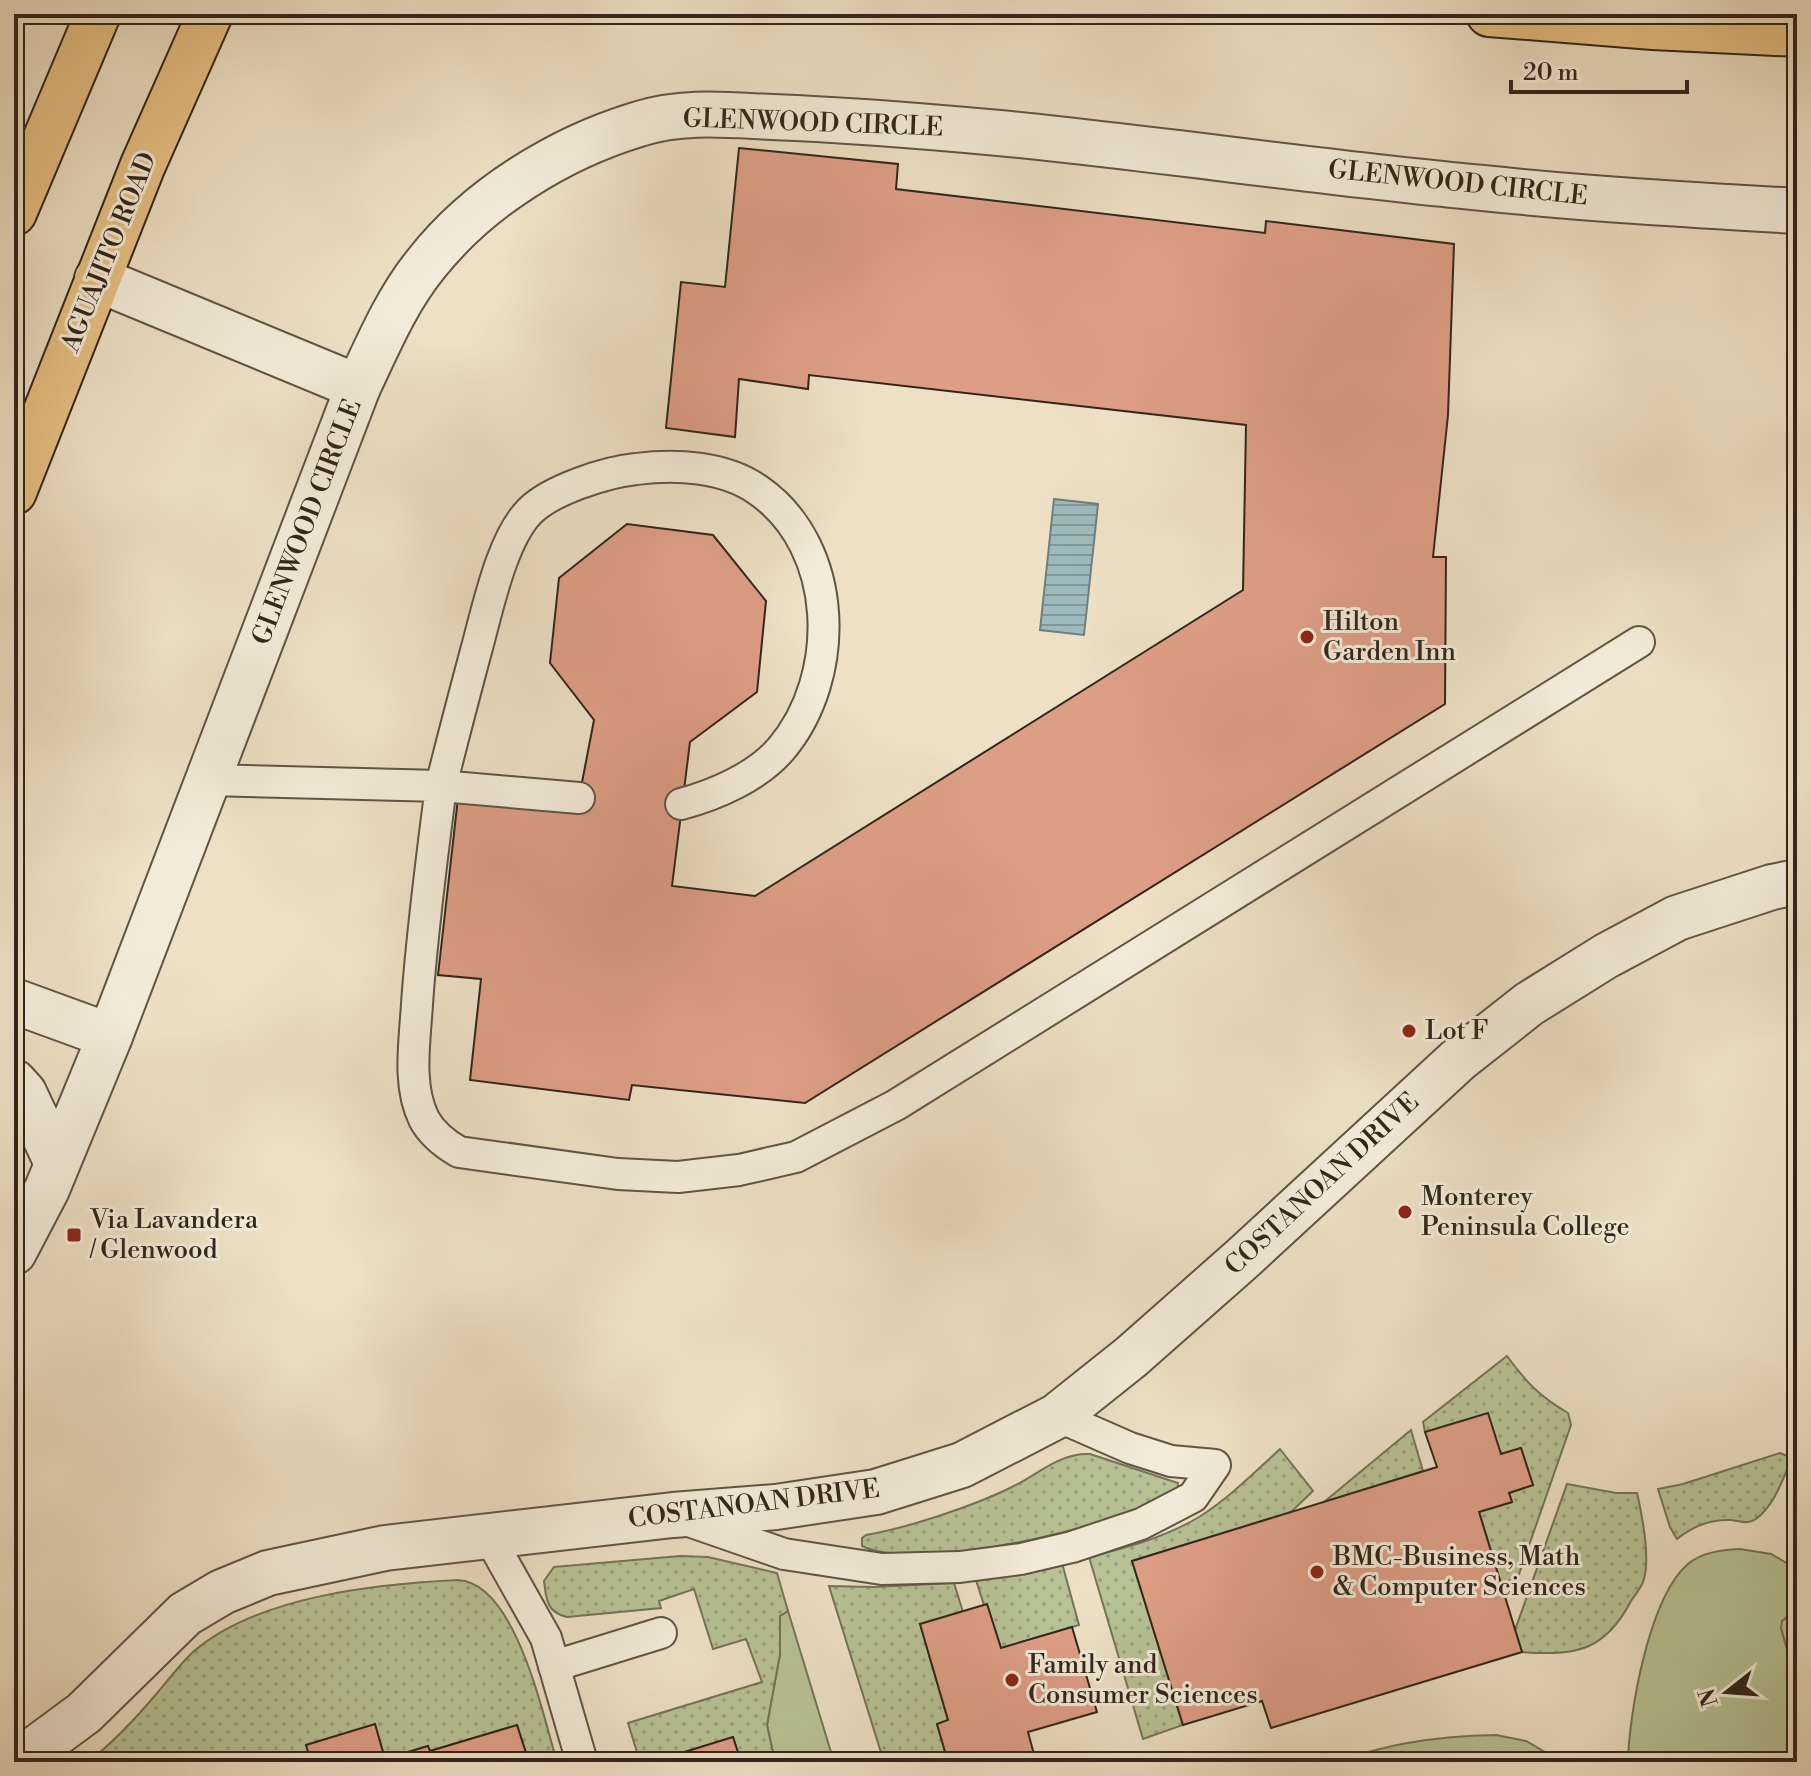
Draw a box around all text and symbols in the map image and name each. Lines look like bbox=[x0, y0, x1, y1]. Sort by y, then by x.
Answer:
scale bar bbox=[1511, 44, 1687, 94]
text: 20 m bbox=[1523, 58, 1579, 88]
street label: GLENWOOD CIRCLE bbox=[682, 102, 944, 144]
street label: AGUAJITO ROAD bbox=[54, 148, 164, 357]
street label: GLENWOOD CIRCLE bbox=[1327, 153, 1589, 213]
street label: GLENWOOD CIRCLE bbox=[245, 395, 369, 649]
place label: Hilton Garden Inn bbox=[1323, 606, 1456, 668]
marker: Hilton Garden Inn bbox=[1298, 628, 1316, 646]
place label: Lot F bbox=[1425, 1015, 1488, 1047]
marker: Lot F bbox=[1400, 1022, 1418, 1040]
street label: COSTANOAN DRIVE bbox=[1218, 1086, 1426, 1282]
place label: Monterey Peninsula College bbox=[1421, 1181, 1630, 1243]
marker: Monterey Peninsula College bbox=[1396, 1203, 1414, 1221]
place label: Via Lavandera / Glenwood bbox=[89, 1204, 259, 1266]
marker: Via Lavandera / Glenwood bbox=[65, 1226, 83, 1244]
street label: COSTANOAN DRIVE bbox=[626, 1473, 882, 1535]
place label: BMC-Business, Math & Computer Sciences bbox=[1332, 1541, 1586, 1603]
marker: BMC-Business, Math & Computer Sciences bbox=[1308, 1563, 1326, 1581]
place label: Family and Consumer Sciences bbox=[1028, 1649, 1258, 1711]
north arrow bbox=[1687, 1652, 1767, 1732]
marker: Family and Consumer Sciences bbox=[1003, 1671, 1021, 1689]
text: N bbox=[1694, 1685, 1725, 1710]

